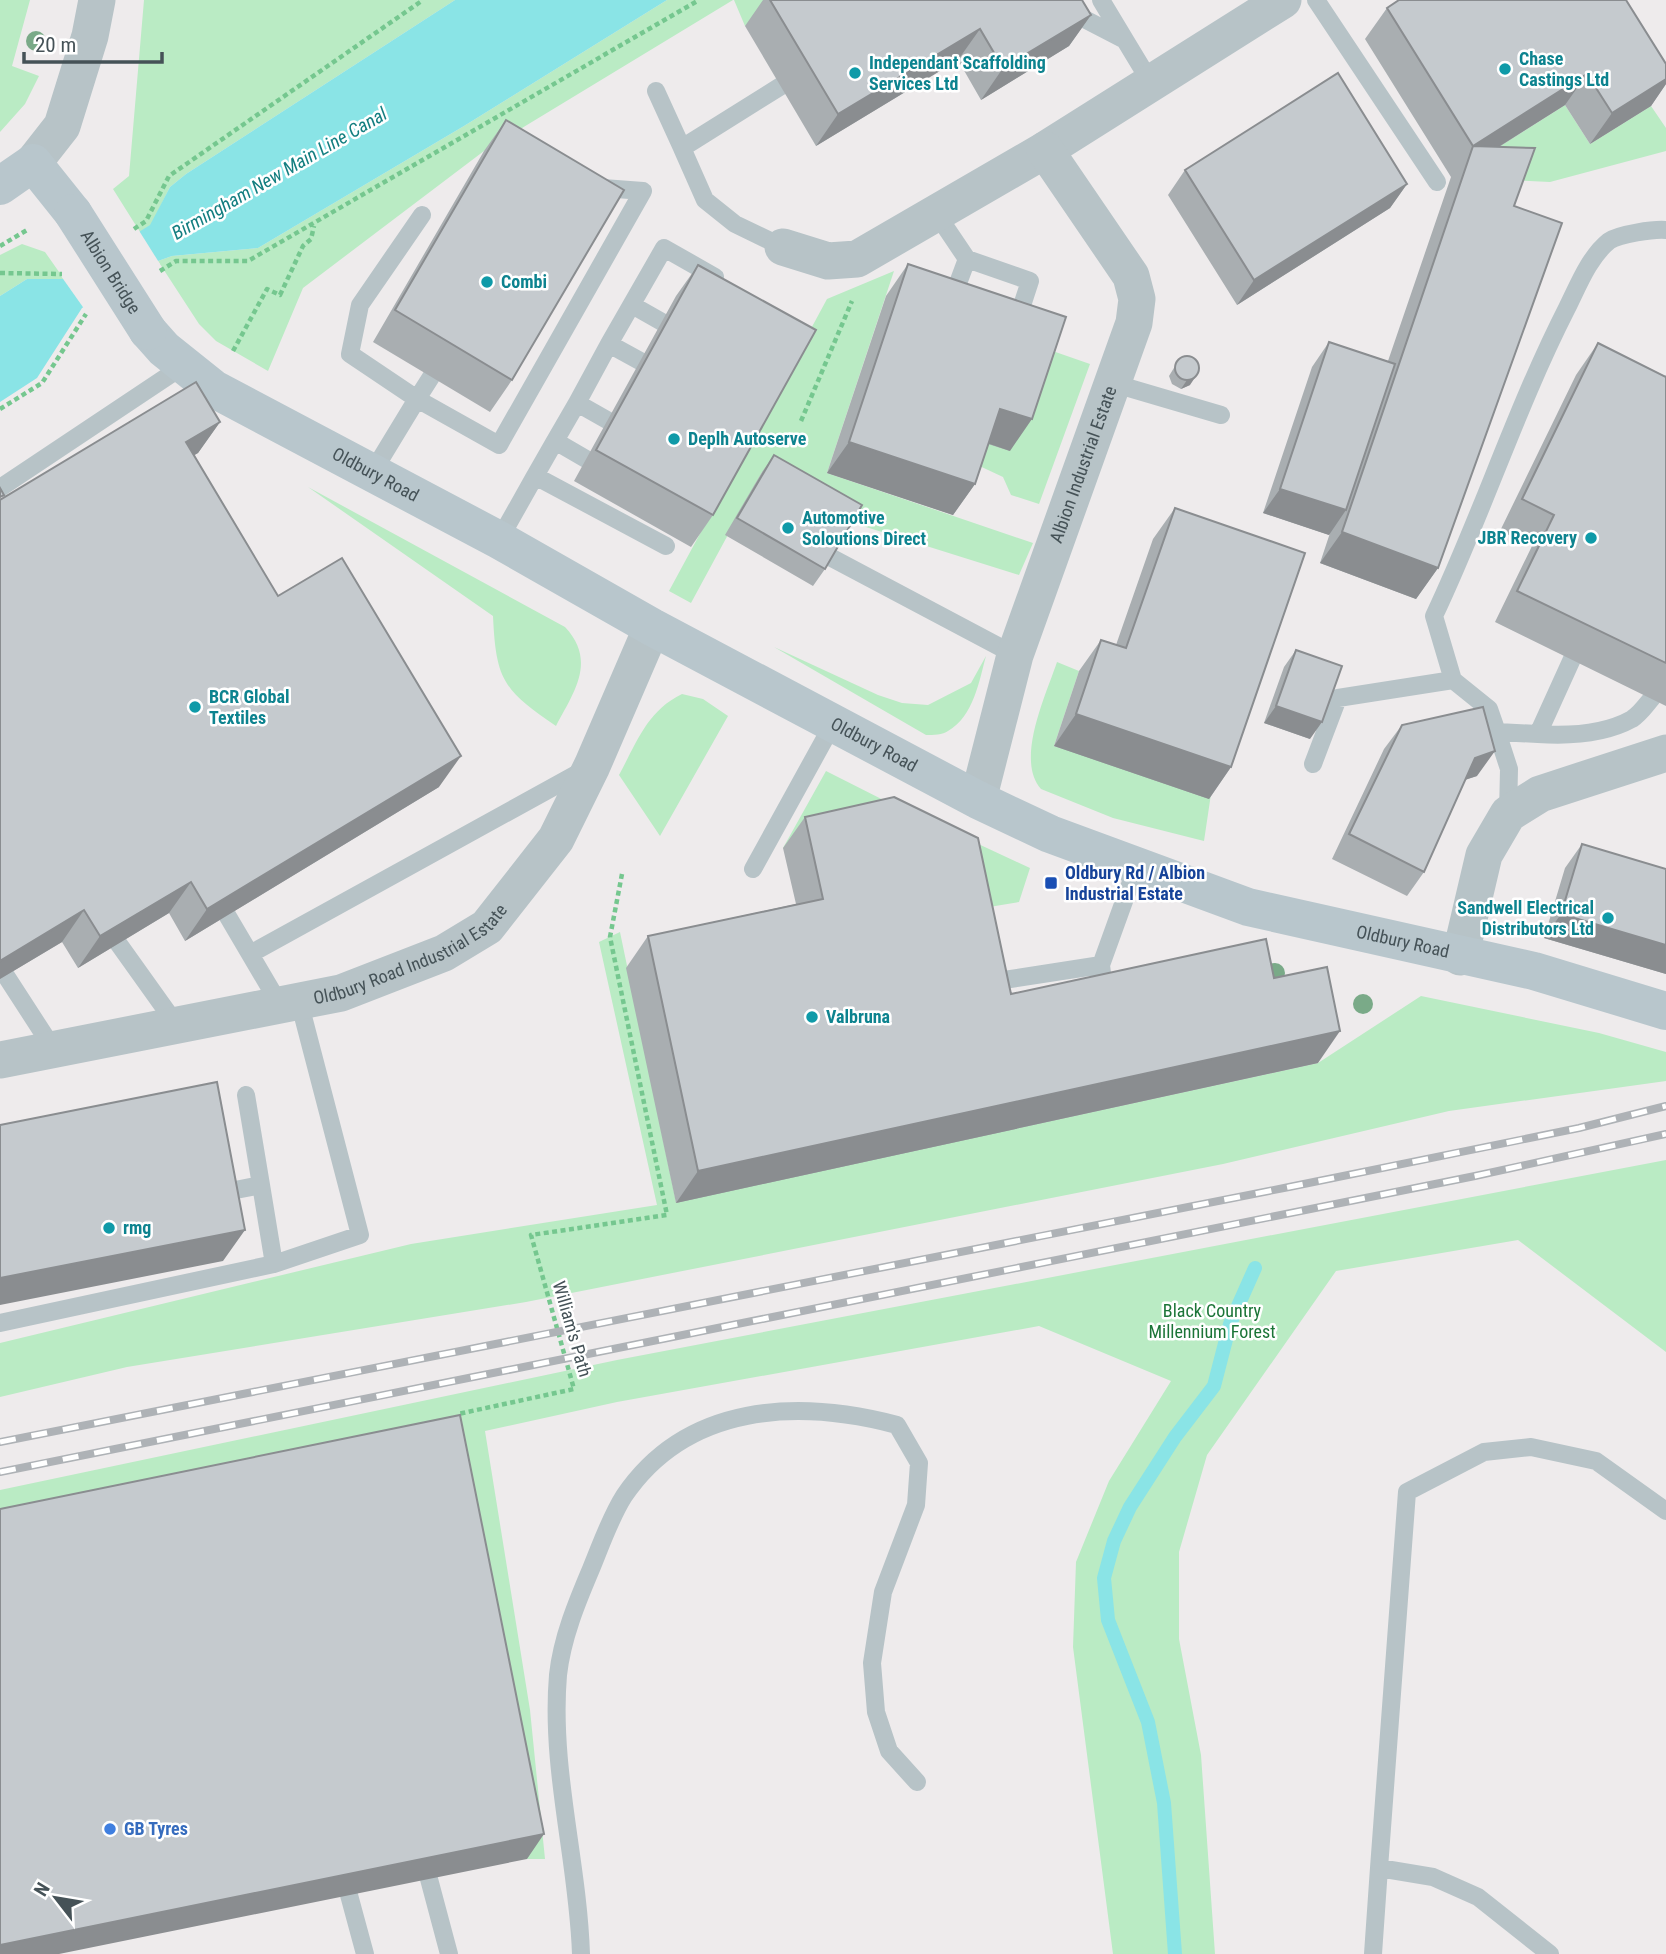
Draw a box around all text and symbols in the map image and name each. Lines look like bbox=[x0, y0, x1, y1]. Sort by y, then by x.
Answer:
scale bar bbox=[24, 21, 163, 65]
text: 20 m bbox=[35, 33, 76, 57]
place label: Chase Castings Ltd bbox=[1519, 48, 1609, 90]
place label: Independant Scaffolding Services Ltd bbox=[869, 52, 1046, 94]
marker: Chase Castings Ltd bbox=[1497, 61, 1513, 77]
marker: Independant Scaffolding Services Ltd bbox=[847, 65, 863, 81]
water label: Birmingham New Main Line Canal bbox=[168, 102, 392, 245]
street label: Albion Bridge bbox=[77, 226, 145, 318]
place label: Combi bbox=[501, 271, 547, 292]
marker: Combi bbox=[479, 274, 495, 290]
street label: Albion Industrial Estate bbox=[1045, 383, 1121, 546]
place label: Deplh Autoserve bbox=[688, 428, 807, 449]
marker: Deplh Autoserve bbox=[666, 431, 682, 447]
street label: Oldbury Road bbox=[329, 443, 423, 506]
place label: Automotive Soloutions Direct bbox=[802, 507, 927, 549]
marker: Automotive Soloutions Direct bbox=[780, 520, 796, 536]
place label: JBR Recovery bbox=[1478, 527, 1577, 548]
marker: JBR Recovery bbox=[1583, 530, 1599, 546]
place label: BCR Global Textiles bbox=[209, 686, 289, 728]
marker: BCR Global Textiles bbox=[187, 699, 203, 715]
street label: Oldbury Road bbox=[827, 713, 921, 776]
place label: Oldbury Rd / Albion Industrial Estate bbox=[1065, 862, 1205, 904]
marker: Oldbury Rd / Albion Industrial Estate bbox=[1043, 875, 1059, 891]
place label: Sandwell Electrical Distributors Ltd bbox=[1457, 897, 1594, 939]
street label: Oldbury Road Industrial Estate bbox=[311, 900, 511, 1008]
marker: Sandwell Electrical Distributors Ltd bbox=[1600, 910, 1616, 926]
street label: Oldbury Road bbox=[1354, 921, 1452, 962]
place label: Valbruna bbox=[826, 1006, 890, 1027]
marker: Valbruna bbox=[804, 1009, 820, 1025]
place label: rmg bbox=[123, 1217, 151, 1238]
marker: rmg bbox=[101, 1220, 117, 1236]
street label: William's Path bbox=[549, 1278, 596, 1379]
park label: Black Country Millennium Forest bbox=[1148, 1300, 1276, 1342]
place label: GB Tyres bbox=[124, 1818, 188, 1839]
marker: GB Tyres bbox=[102, 1821, 118, 1837]
north arrow bbox=[21, 1863, 91, 1933]
text: N bbox=[29, 1879, 55, 1900]

